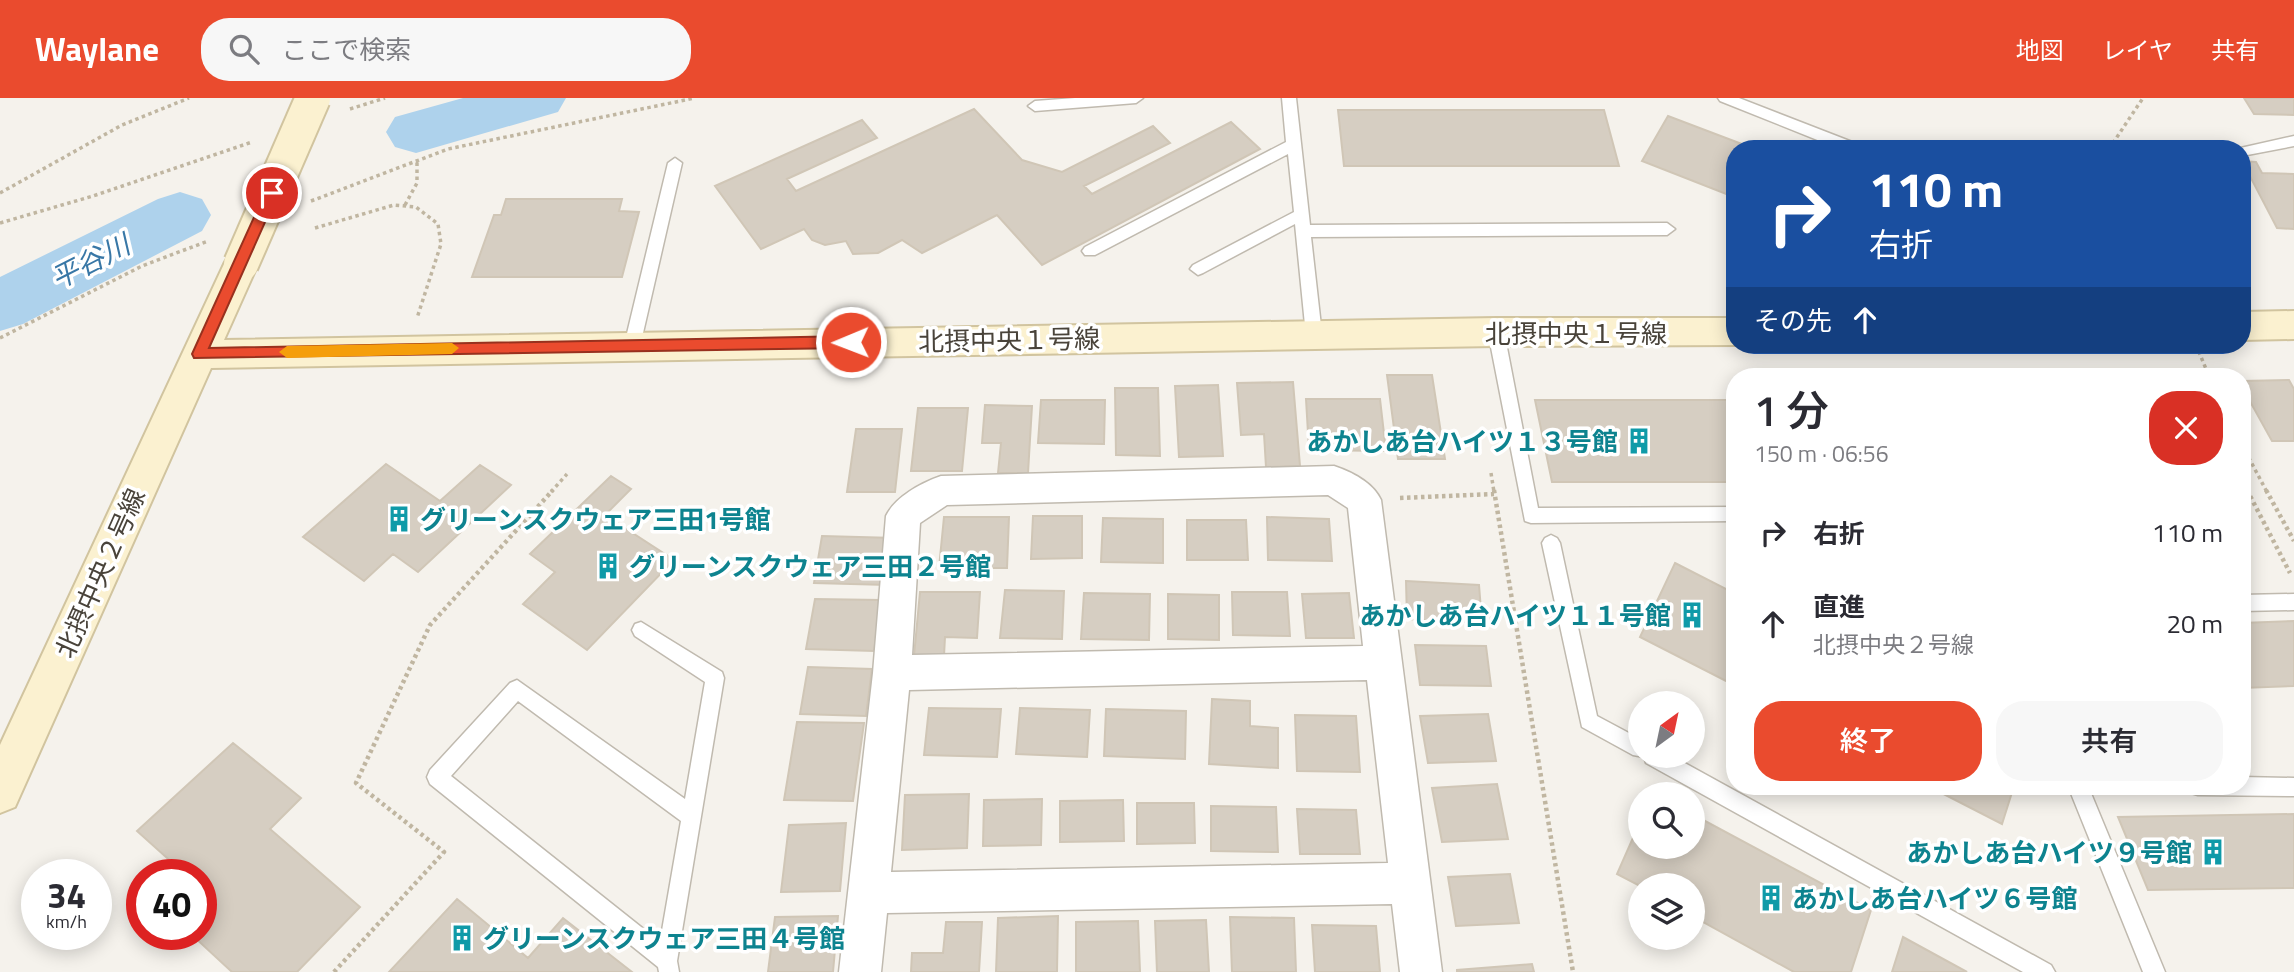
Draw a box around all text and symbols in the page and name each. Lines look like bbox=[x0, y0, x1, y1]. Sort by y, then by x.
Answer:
search box bbox=[201, 18, 691, 81]
text: Waylane bbox=[35, 24, 159, 74]
icon: search bbox=[225, 30, 263, 68]
text: ここで検索 bbox=[281, 30, 411, 69]
text: 地図 bbox=[2016, 32, 2064, 68]
text: レイヤ bbox=[2102, 32, 2173, 68]
text: 共有 bbox=[2211, 32, 2259, 68]
text: 110 m bbox=[1869, 151, 2003, 226]
pin bbox=[242, 163, 302, 223]
icon: right bbox=[1754, 168, 1845, 259]
icon: arrive bbox=[253, 174, 291, 212]
text: 右折 bbox=[1869, 220, 1933, 268]
water label: 平谷川 bbox=[43, 221, 140, 299]
text: その先 bbox=[1754, 301, 1832, 340]
icon: ahead bbox=[1846, 301, 1884, 339]
position arrow bbox=[814, 305, 888, 379]
street label: 北摂中央１号線 bbox=[1485, 314, 1667, 353]
street label: 北摂中央１号線 bbox=[918, 319, 1100, 361]
text: 1 分 bbox=[1754, 378, 1829, 442]
button: close bbox=[2149, 391, 2223, 465]
place label: あかしあ台ハイツ１３号館 bbox=[1307, 422, 1618, 461]
building icon: あかしあ台ハイツ１３号館 bbox=[1624, 426, 1654, 456]
text: 150 m · 06:56 bbox=[1754, 436, 1889, 471]
street label: 北摂中央２号線 bbox=[45, 482, 155, 664]
place label: グリーンスクウェア三田1号館 bbox=[420, 500, 771, 539]
building icon: グリーンスクウェア三田1号館 bbox=[384, 504, 414, 534]
text: 110 m bbox=[2152, 513, 2223, 552]
icon: right bbox=[1754, 514, 1792, 552]
text: 右折 bbox=[1813, 514, 1865, 553]
place label: グリーンスクウェア三田２号館 bbox=[629, 547, 991, 586]
building icon: グリーンスクウェア三田２号館 bbox=[593, 551, 623, 581]
text: 直進 bbox=[1813, 587, 1865, 626]
place label: あかしあ台ハイツ１１号館 bbox=[1360, 596, 1671, 635]
building icon: あかしあ台ハイツ１１号館 bbox=[1677, 600, 1707, 630]
text: 20 m bbox=[2166, 604, 2223, 643]
icon: ahead bbox=[1754, 605, 1792, 643]
text: 北摂中央２号線 bbox=[1813, 627, 1974, 662]
north arrow bbox=[1628, 691, 1704, 768]
map controls bbox=[1628, 691, 1705, 950]
button: 終了 bbox=[1754, 701, 1982, 781]
button: 共有 bbox=[1996, 701, 2223, 781]
button: search bbox=[1628, 782, 1705, 859]
place label: あかしあ台ハイツ９号館 bbox=[1907, 833, 2192, 872]
building icon: あかしあ台ハイツ９号館 bbox=[2198, 837, 2228, 867]
speed limit sign: 40 bbox=[126, 859, 217, 950]
text: 34 bbox=[47, 868, 86, 922]
button: layers bbox=[1628, 873, 1705, 950]
place label: あかしあ台ハイツ６号館 bbox=[1792, 879, 2077, 918]
building icon: あかしあ台ハイツ６号館 bbox=[1756, 883, 1786, 913]
text: km/h bbox=[46, 908, 87, 935]
place label: グリーンスクウェア三田４号館 bbox=[483, 919, 845, 958]
building icon: グリーンスクウェア三田４号館 bbox=[447, 923, 477, 953]

